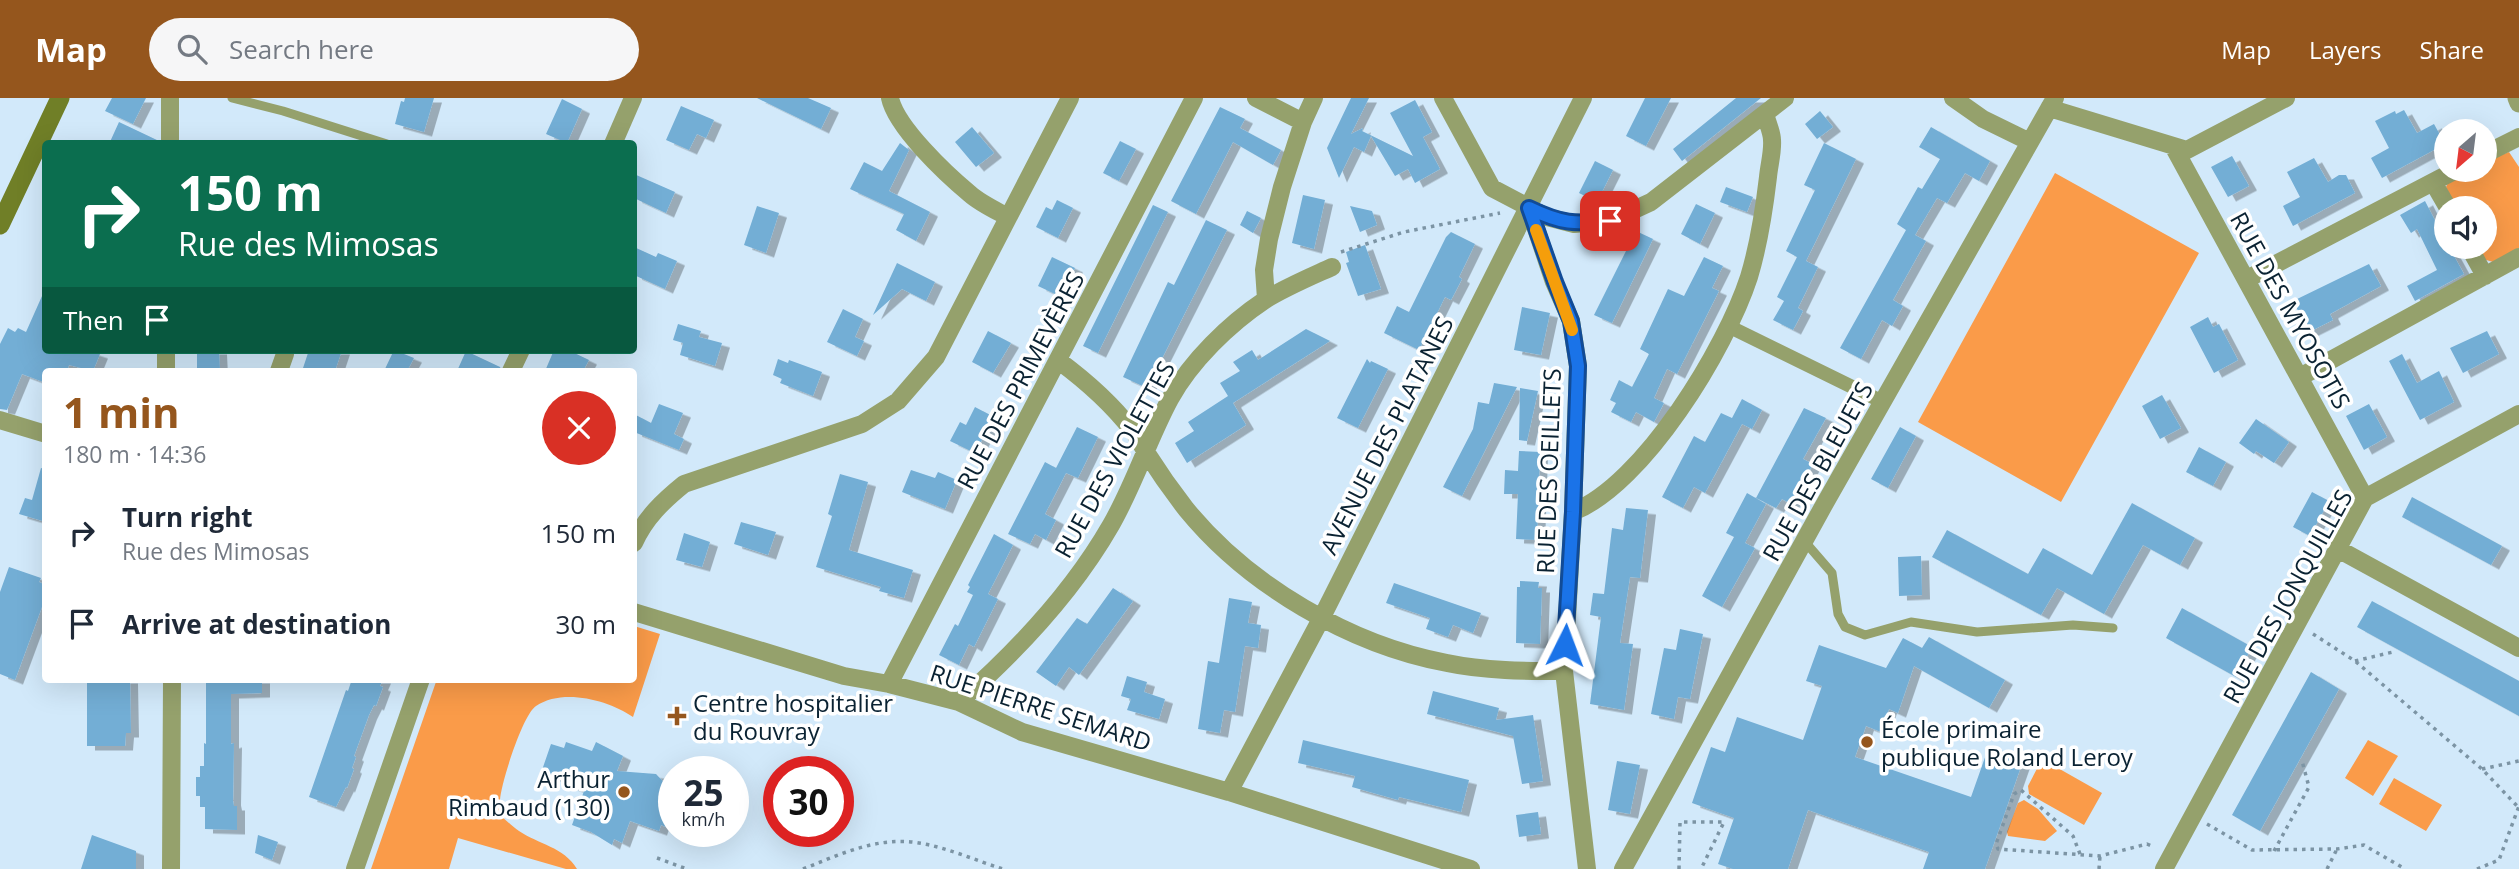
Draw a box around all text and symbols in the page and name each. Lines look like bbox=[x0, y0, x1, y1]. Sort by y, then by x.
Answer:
search box bbox=[149, 18, 639, 81]
text: Map bbox=[35, 27, 107, 72]
icon: search bbox=[173, 30, 211, 68]
text: Search here bbox=[229, 31, 374, 67]
text: Map bbox=[2221, 33, 2271, 66]
text: Layers bbox=[2309, 33, 2382, 66]
text: Share bbox=[2420, 33, 2484, 66]
north arrow bbox=[2434, 119, 2497, 182]
map controls bbox=[2434, 119, 2497, 259]
text: 150 m bbox=[178, 159, 323, 225]
icon: right bbox=[63, 168, 154, 259]
pin bbox=[1580, 191, 1640, 251]
button: sound bbox=[2434, 196, 2497, 259]
icon: arrive bbox=[1591, 202, 1629, 240]
street label: RUE DES MYOSOTIS bbox=[2223, 206, 2359, 414]
text: Rue des Mimosas bbox=[178, 222, 439, 265]
street label: RUE DES PRIMEVÈRES bbox=[949, 265, 1091, 495]
icon: arrive bbox=[138, 301, 176, 339]
text: Then bbox=[63, 302, 124, 338]
street label: AVENUE DES PLATANES bbox=[1312, 310, 1460, 560]
street label: RUE DES VIOLETTES bbox=[1046, 355, 1182, 563]
street label: RUE DES OEILLETS bbox=[1528, 368, 1568, 574]
street label: RUE DES BLEUETS bbox=[1754, 375, 1880, 567]
text: 1 min bbox=[63, 383, 180, 440]
button: close bbox=[542, 391, 616, 465]
text: 180 m · 14:36 bbox=[63, 438, 206, 470]
street label: RUE DES JONQUILLES bbox=[2214, 483, 2360, 709]
text: Turn right bbox=[122, 499, 253, 535]
icon: right bbox=[63, 514, 101, 552]
text: 150 m bbox=[541, 515, 616, 551]
text: Rue des Mimosas bbox=[122, 535, 309, 567]
icon: arrive bbox=[63, 605, 101, 643]
text: Arrive at destination bbox=[122, 606, 391, 642]
text: 30 m bbox=[555, 606, 616, 642]
position arrow bbox=[1528, 608, 1602, 682]
street label: RUE PIERRE SEMARD bbox=[926, 656, 1156, 758]
place label: Centre hospitalier du Rouvray bbox=[693, 686, 893, 747]
marker: Centre hospitalier du Rouvray bbox=[667, 706, 687, 726]
place label: École primaire publique Roland Leroy bbox=[1881, 712, 2134, 773]
marker: École primaire publique Roland Leroy bbox=[1859, 734, 1875, 750]
speed limit sign: 30 bbox=[763, 756, 854, 847]
place label: Arthur Rimbaud (130) bbox=[448, 762, 610, 823]
text: 25 bbox=[683, 769, 724, 816]
marker: Arthur Rimbaud (130) bbox=[616, 784, 632, 800]
text: km/h bbox=[682, 807, 725, 831]

